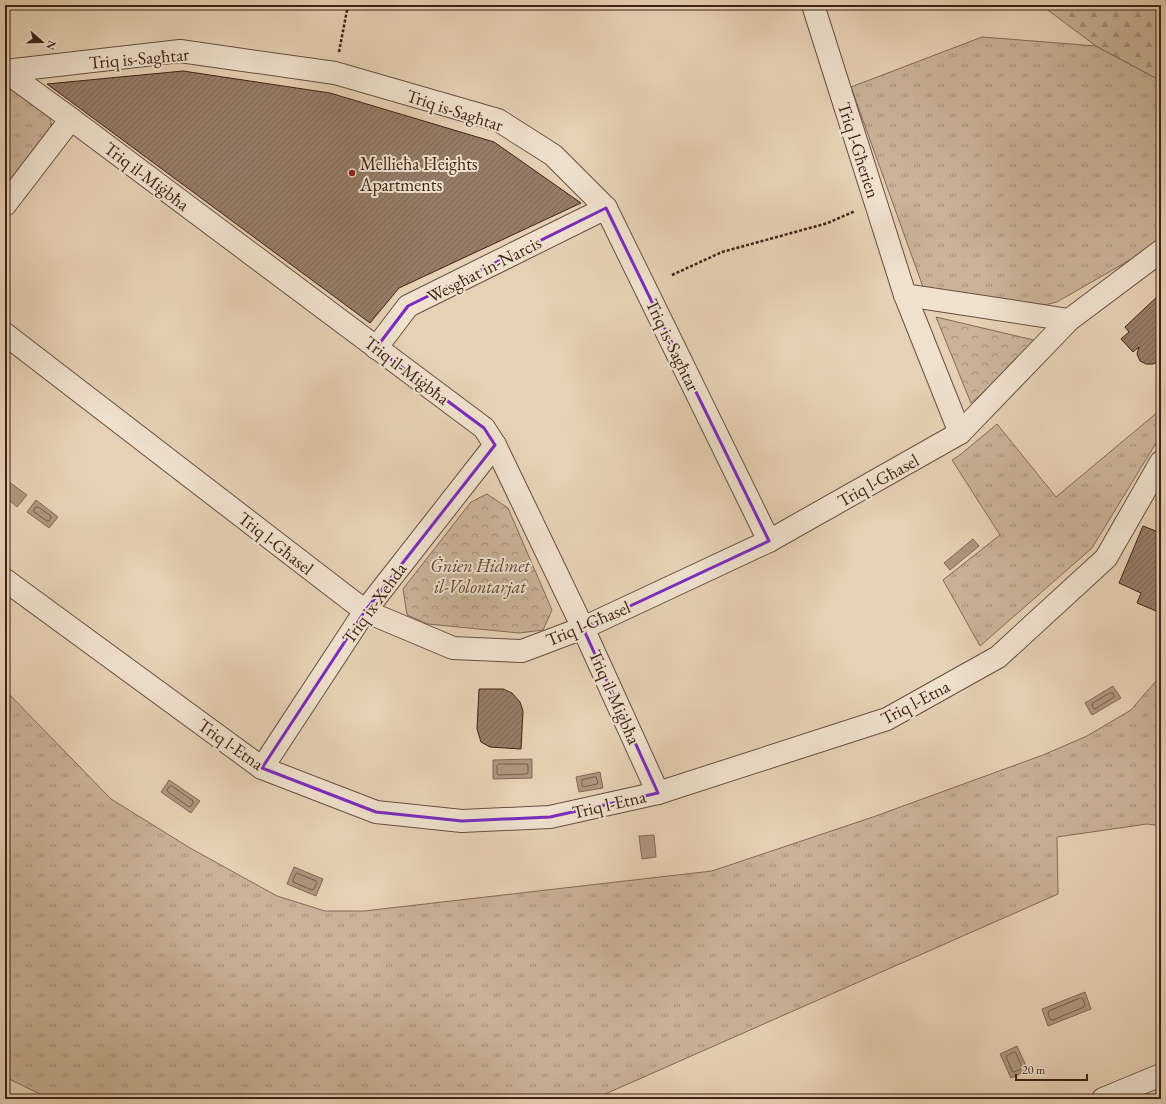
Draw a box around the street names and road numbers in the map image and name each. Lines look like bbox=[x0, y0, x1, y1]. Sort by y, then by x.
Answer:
street label: Triq is-Sagħtar bbox=[88, 42, 190, 74]
street label: Triq is-Sagħtar bbox=[404, 84, 506, 136]
street label: Triq l-Għerien bbox=[833, 99, 885, 201]
street label: Triq il-Miġbħa bbox=[100, 136, 195, 216]
street label: Wesgħat in-Narcis bbox=[423, 230, 545, 308]
street label: Triq is-Sagħtar bbox=[641, 295, 705, 395]
street label: Triq il-Miġbħa bbox=[360, 330, 455, 410]
street label: Triq l-Għasel bbox=[833, 448, 923, 512]
street label: Triq l-Għasel bbox=[234, 506, 318, 580]
street label: Triq ix-Xehda bbox=[337, 557, 412, 648]
street label: Triq l-Għasel bbox=[542, 595, 634, 651]
street label: Triq il-Miġbħa bbox=[584, 646, 646, 749]
street label: Triq l-Etna bbox=[876, 674, 954, 730]
street label: Triq l-Etna bbox=[194, 713, 269, 775]
street label: Triq l-Etna bbox=[570, 784, 649, 824]

